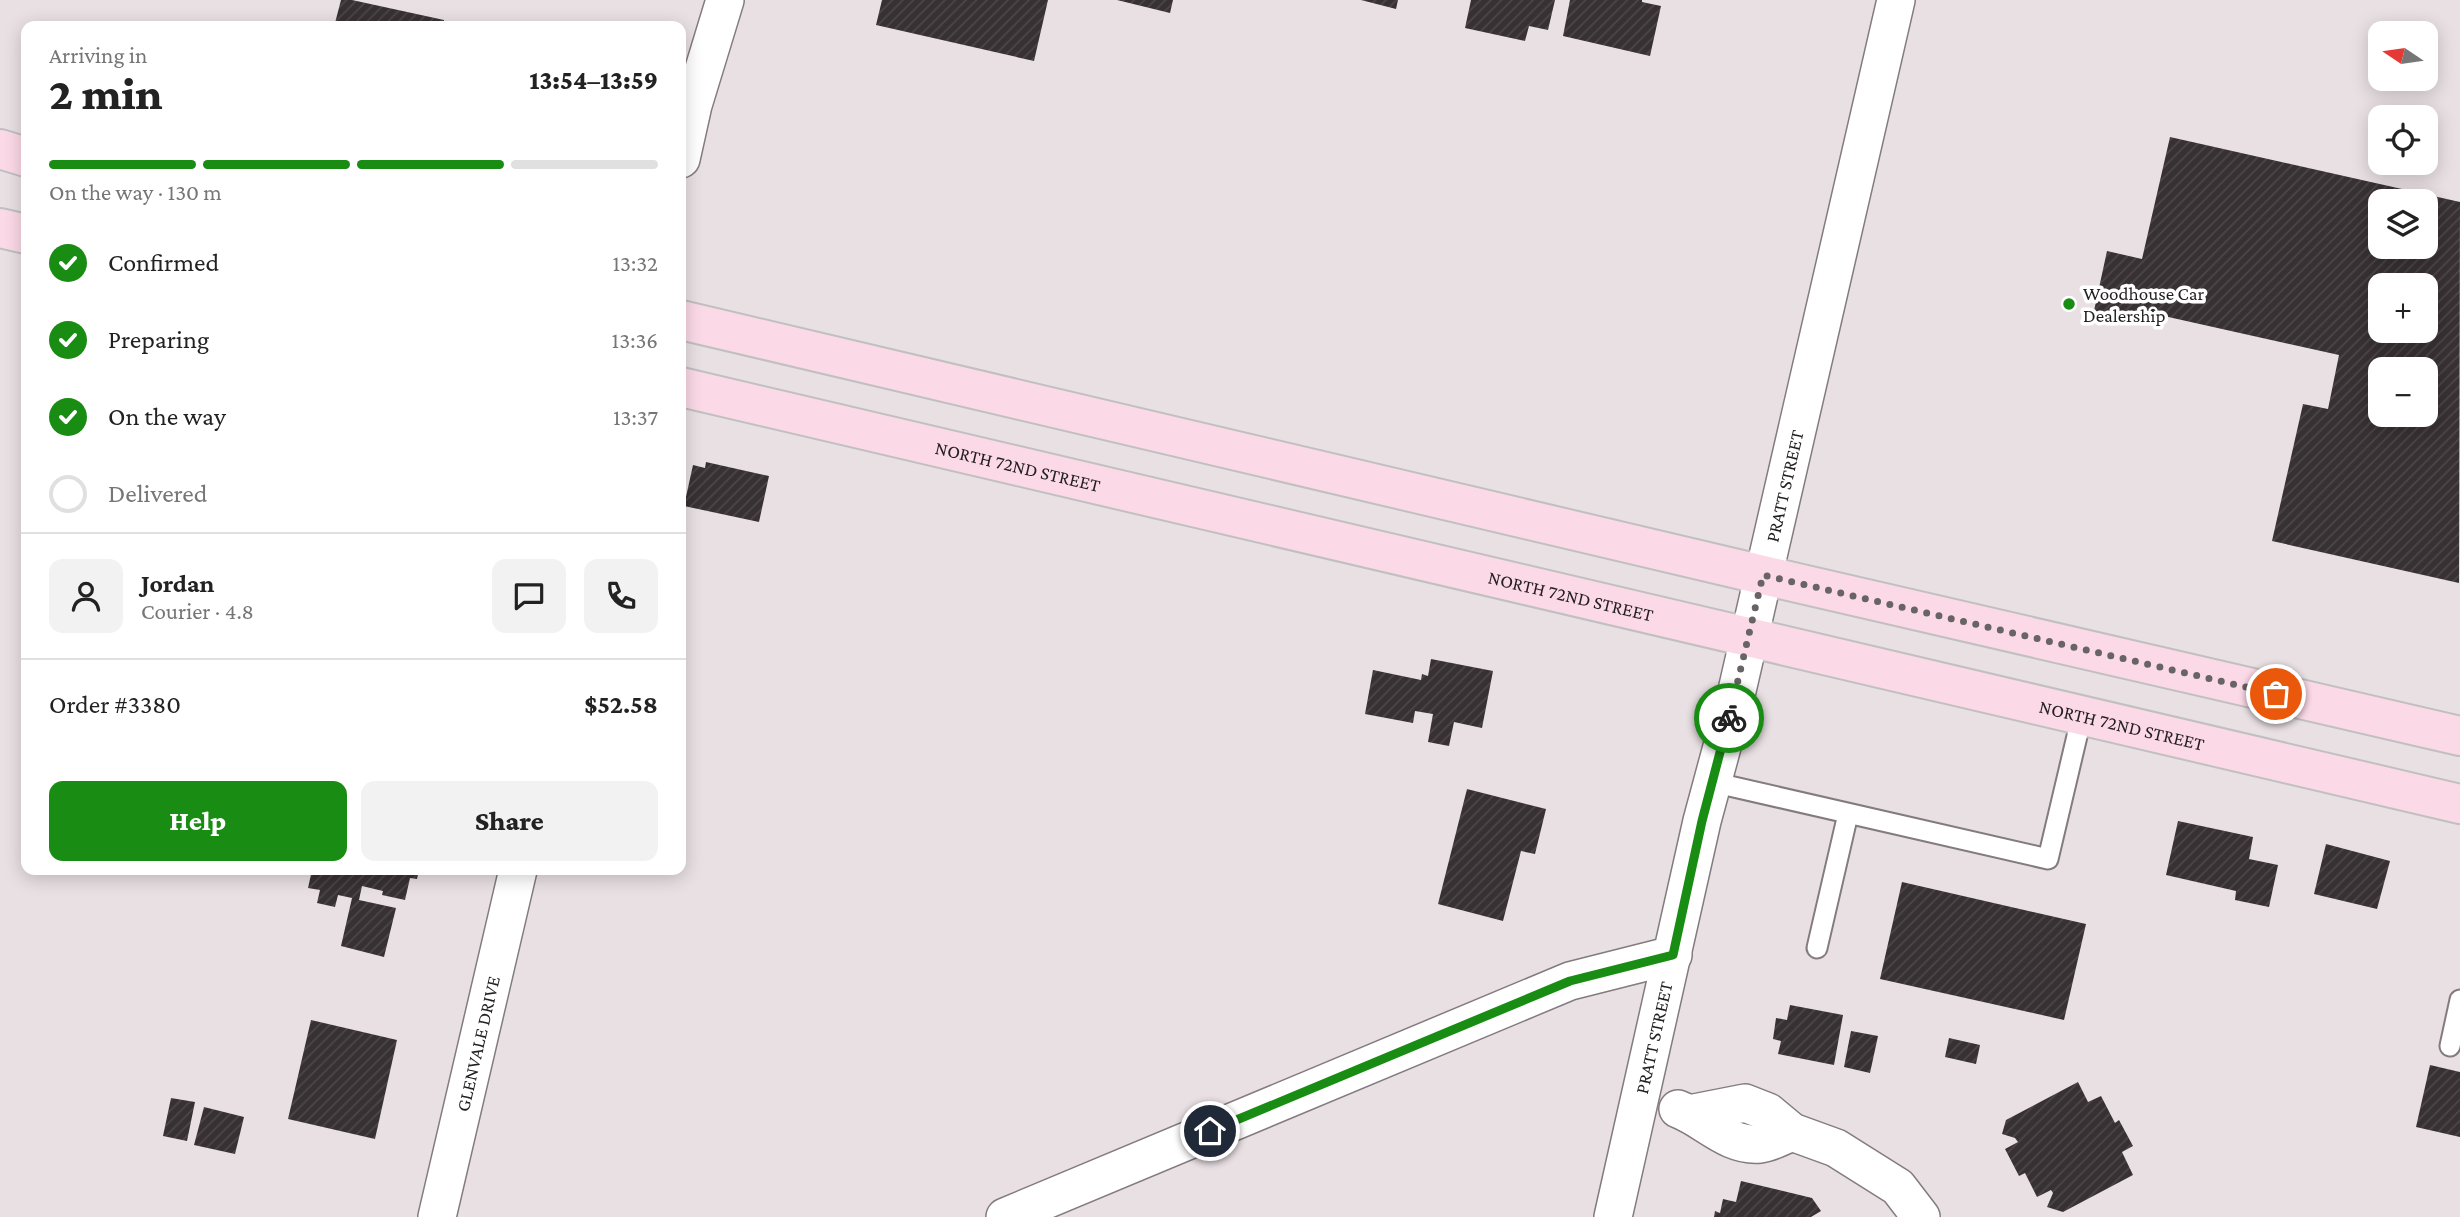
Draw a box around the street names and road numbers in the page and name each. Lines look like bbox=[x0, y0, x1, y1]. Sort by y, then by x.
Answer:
street label: PRATT STREET bbox=[1762, 427, 1808, 544]
street label: NORTH 72ND STREET bbox=[933, 437, 1103, 496]
street label: NORTH 72ND STREET bbox=[1486, 567, 1656, 626]
street label: NORTH 72ND STREET bbox=[2037, 696, 2207, 755]
street label: GLENVALE DRIVE bbox=[452, 974, 504, 1114]
street label: PRATT STREET bbox=[1631, 979, 1677, 1096]

